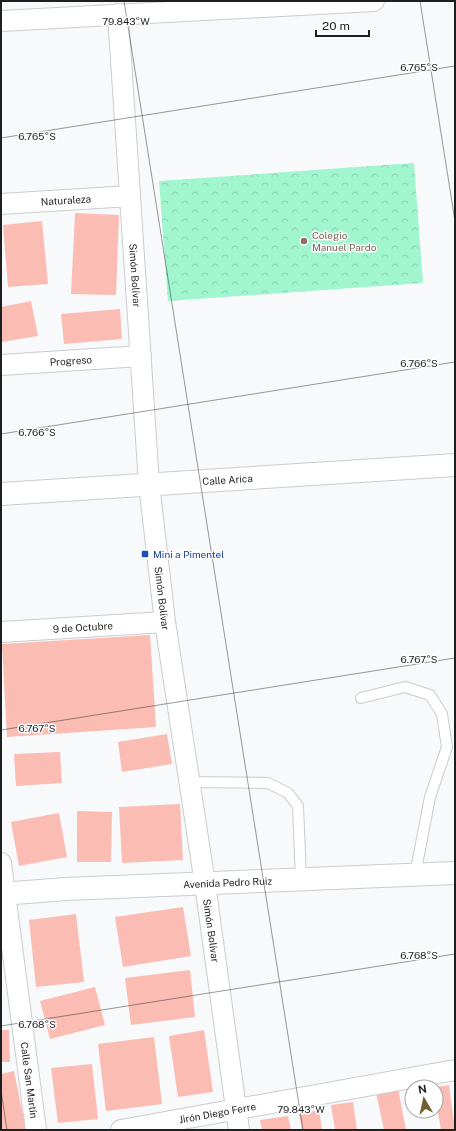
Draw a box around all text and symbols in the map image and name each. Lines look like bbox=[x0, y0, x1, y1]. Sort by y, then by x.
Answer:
scale bar bbox=[316, 12, 369, 38]
text: 79.843°W bbox=[102, 15, 150, 27]
text: 20 m bbox=[322, 19, 350, 33]
text: 6.765°S bbox=[400, 61, 438, 73]
text: 6.765°S bbox=[18, 130, 56, 142]
street label: Naturaleza bbox=[40, 192, 91, 208]
place label: Colegio Manuel Pardo bbox=[312, 229, 377, 253]
marker: Colegio Manuel Pardo bbox=[299, 236, 309, 246]
street label: Simón Bolívar bbox=[127, 243, 143, 308]
street label: Progreso bbox=[49, 353, 93, 368]
text: 6.766°S bbox=[400, 357, 438, 369]
text: 6.766°S bbox=[18, 426, 56, 438]
street label: Calle Arica bbox=[202, 472, 253, 487]
place label: Mini a Pimentel bbox=[153, 548, 224, 560]
marker: Mini a Pimentel bbox=[140, 549, 150, 559]
street label: Simón Bolívar bbox=[153, 566, 172, 631]
street label: 9 de Octubre bbox=[52, 619, 114, 635]
text: 6.767°S bbox=[400, 653, 438, 665]
text: 6.767°S bbox=[18, 722, 56, 734]
street label: Avenida Pedro Ruiz bbox=[183, 875, 273, 890]
street label: Simón Bolívar bbox=[201, 898, 222, 963]
text: 6.768°S bbox=[400, 949, 438, 961]
text: 6.768°S bbox=[18, 1018, 56, 1030]
street label: Calle San Martín bbox=[19, 1041, 40, 1119]
north arrow bbox=[404, 1079, 444, 1119]
text: N bbox=[417, 1083, 428, 1096]
street label: Jirón Diego Ferre bbox=[178, 1100, 257, 1125]
text: 79.843°W bbox=[277, 1103, 325, 1115]

